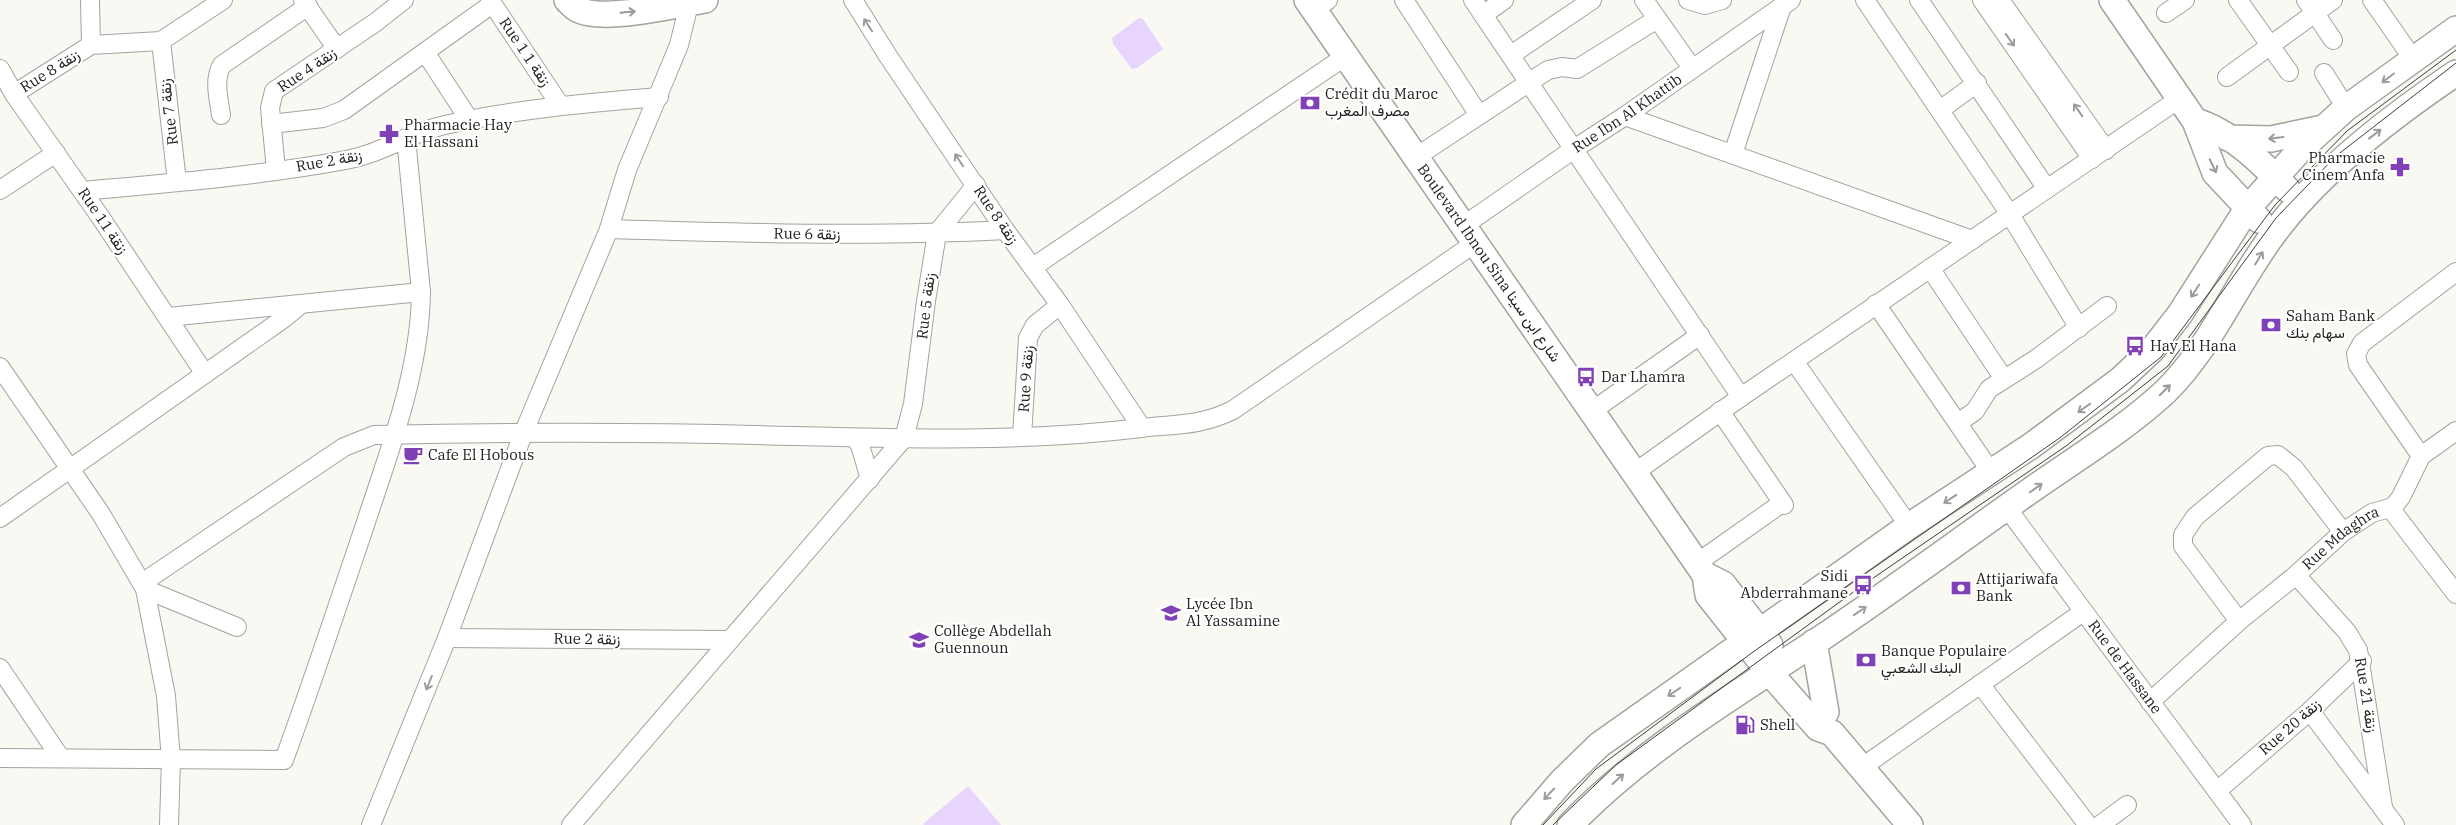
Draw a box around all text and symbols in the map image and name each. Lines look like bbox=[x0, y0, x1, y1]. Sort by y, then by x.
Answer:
one-way arrow bbox=[620, 7, 636, 17]
street label: Rue 1 زنقة 1 bbox=[495, 13, 555, 90]
one-way arrow bbox=[863, 19, 873, 33]
one-way arrow bbox=[2005, 33, 2015, 47]
street label: Rue 4 زنقة bbox=[274, 43, 340, 96]
street label: Rue 8 زنقة bbox=[16, 45, 83, 96]
street label: Rue Ibn Al Khattib bbox=[1568, 69, 1685, 157]
one-way arrow bbox=[2382, 72, 2395, 83]
street label: Rue 7 زنقة bbox=[155, 78, 182, 146]
place label: Crédit du Maroc مصرف المغرب bbox=[1325, 84, 1438, 120]
bank icon: Crédit du Maroc مصرف المغرب bbox=[1299, 92, 1321, 114]
one-way arrow bbox=[2073, 103, 2083, 117]
place label: Pharmacie Hay El Hassani bbox=[404, 115, 512, 151]
pharmacy icon: Pharmacie Hay El Hassani bbox=[378, 123, 400, 145]
one-way arrow bbox=[2368, 128, 2381, 139]
one-way arrow bbox=[2268, 133, 2284, 143]
street label: Rue 2 زنقة bbox=[294, 145, 364, 176]
place label: Pharmacie Cinem Anfa bbox=[2302, 148, 2385, 184]
one-way arrow bbox=[954, 153, 964, 167]
pharmacy icon: Pharmacie Cinem Anfa bbox=[2389, 156, 2411, 178]
one-way arrow bbox=[2208, 159, 2218, 174]
street label: Boulevard Ibnou Sina شارع ابن سينا bbox=[1412, 160, 1565, 367]
street label: Rue 8 زنقة bbox=[970, 182, 1023, 248]
street label: Rue 11 زنقة bbox=[74, 184, 133, 258]
street label: Rue 6 زنقة bbox=[773, 223, 841, 244]
one-way arrow bbox=[2254, 251, 2264, 265]
street label: Rue 5 زنقة bbox=[912, 272, 939, 340]
one-way arrow bbox=[2190, 283, 2200, 297]
place label: Saham Bank سهام بنك bbox=[2286, 306, 2375, 343]
bank icon: Saham Bank سهام بنك bbox=[2260, 314, 2282, 336]
bus stop icon: Hay El Hana bbox=[2124, 335, 2146, 357]
place label: Hay El Hana bbox=[2150, 336, 2237, 355]
street label: Rue 9 زنقة bbox=[1014, 345, 1037, 413]
bus stop icon: Dar Lhamra bbox=[1575, 366, 1597, 388]
place label: Dar Lhamra bbox=[1601, 367, 1686, 386]
one-way arrow bbox=[2159, 384, 2171, 396]
one-way arrow bbox=[2077, 403, 2091, 413]
cafe icon: Cafe El Hobous bbox=[402, 444, 424, 466]
place label: Cafe El Hobous bbox=[428, 445, 534, 464]
one-way arrow bbox=[2028, 483, 2042, 493]
one-way arrow bbox=[1943, 494, 1957, 504]
street label: Rue Mdaghra bbox=[2298, 502, 2381, 574]
place label: Sidi Abderrahmane bbox=[1740, 566, 1848, 602]
place label: Attijariwafa Bank bbox=[1976, 569, 2058, 605]
bus stop icon: Sidi Abderrahmane bbox=[1852, 574, 1874, 596]
bank icon: Attijariwafa Bank bbox=[1950, 577, 1972, 599]
place label: Lycée Ibn Al Yassamine bbox=[1186, 594, 1280, 630]
school or university icon: Lycée Ibn Al Yassamine bbox=[1160, 602, 1182, 624]
one-way arrow bbox=[1853, 606, 1867, 616]
street label: Rue de Hassane bbox=[2084, 616, 2166, 717]
place label: Collège Abdellah Guennoun bbox=[934, 621, 1052, 657]
street label: Rue 2 زنقة bbox=[553, 628, 621, 649]
school or university icon: Collège Abdellah Guennoun bbox=[908, 629, 930, 651]
place label: Banque Populaire البنك الشعبي bbox=[1881, 641, 2007, 681]
bank icon: Banque Populaire البنك الشعبي bbox=[1855, 649, 1877, 671]
street label: Rue 21 زنقة bbox=[2351, 656, 2382, 734]
one-way arrow bbox=[423, 675, 433, 690]
one-way arrow bbox=[1667, 687, 1681, 697]
street label: Rue 20 زنقة bbox=[2255, 695, 2325, 759]
fuel station icon: Shell bbox=[1734, 714, 1756, 736]
place label: Shell bbox=[1760, 715, 1795, 734]
one-way arrow bbox=[1611, 774, 1624, 785]
one-way arrow bbox=[1543, 788, 1555, 801]

